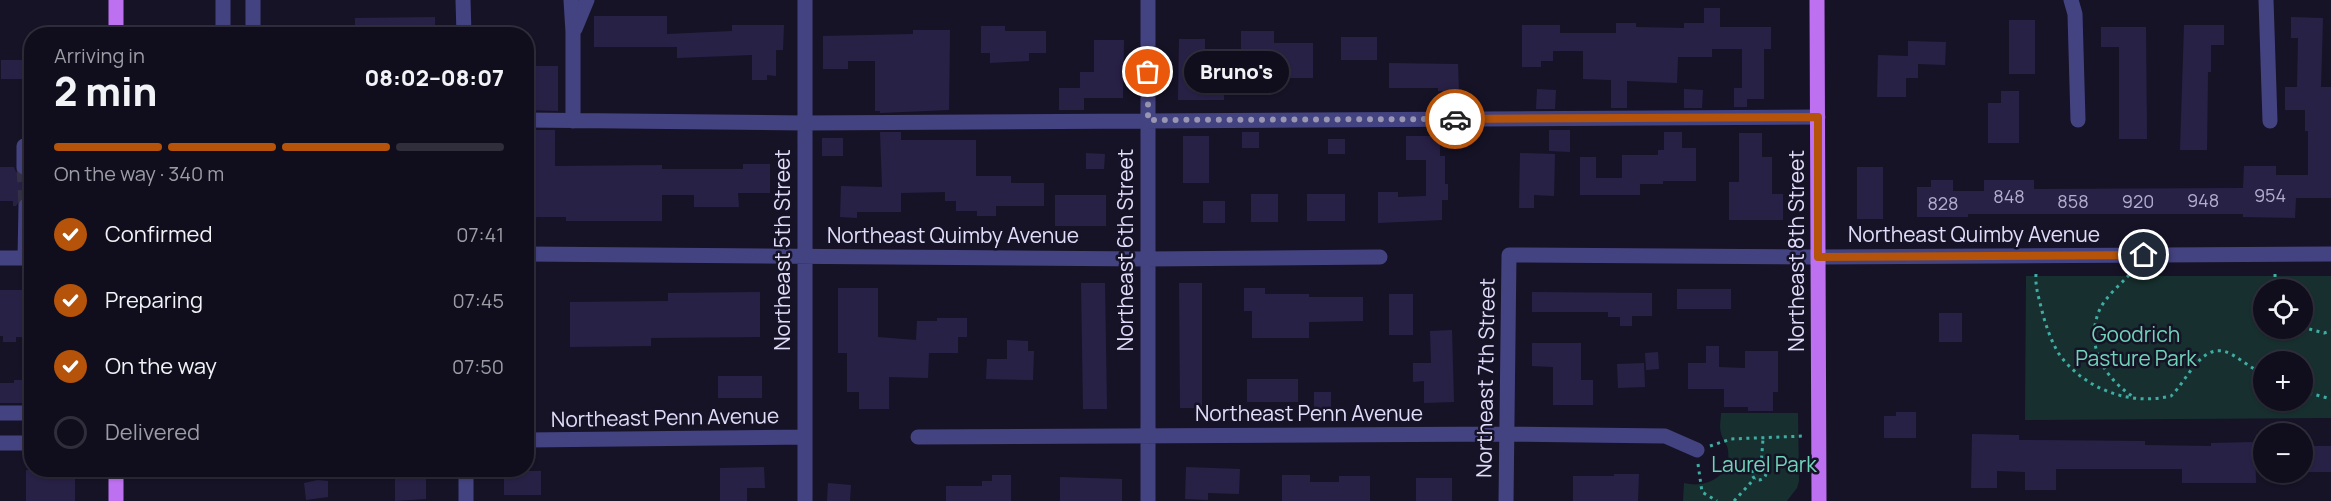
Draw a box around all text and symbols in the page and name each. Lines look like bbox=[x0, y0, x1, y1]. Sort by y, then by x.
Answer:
text: Arriving in bbox=[54, 42, 145, 69]
pin bbox=[1122, 46, 1173, 97]
callout: Bruno's bbox=[1184, 51, 1289, 93]
icon: bag bbox=[1131, 55, 1164, 88]
text: Bruno's bbox=[1200, 58, 1273, 85]
text: 08:02–08:07 bbox=[364, 63, 504, 93]
text: 2 min bbox=[54, 64, 157, 118]
courier bbox=[1425, 89, 1485, 149]
icon: car bbox=[1439, 103, 1472, 136]
street label: Northeast 5th Street bbox=[768, 149, 796, 351]
street label: Northeast 6th Street bbox=[1111, 149, 1139, 351]
street label: Northeast 8th Street bbox=[1782, 150, 1810, 352]
text: On the way · 340 m bbox=[54, 160, 224, 187]
house number: 954 bbox=[2254, 183, 2286, 207]
house number: 848 bbox=[1993, 184, 2025, 208]
house number: 948 bbox=[2187, 188, 2219, 212]
house number: 858 bbox=[2057, 189, 2089, 213]
house number: 920 bbox=[2122, 189, 2154, 213]
house number: 828 bbox=[1927, 191, 1959, 215]
icon: check bbox=[54, 218, 87, 251]
text: Confirmed bbox=[105, 219, 213, 249]
street label: Northeast Quimby Avenue bbox=[1848, 220, 2100, 248]
text: 07:41 bbox=[456, 221, 504, 248]
street label: Northeast Quimby Avenue bbox=[827, 221, 1079, 249]
pin bbox=[2118, 229, 2169, 280]
icon: home bbox=[2127, 238, 2160, 271]
street label: Northeast 7th Street bbox=[1469, 278, 1501, 478]
map controls bbox=[2253, 279, 2313, 483]
button: locate bbox=[2253, 279, 2313, 339]
icon: check bbox=[54, 284, 87, 317]
text: Preparing bbox=[105, 285, 203, 315]
text: 07:45 bbox=[452, 287, 504, 314]
park label: Goodrich Pasture Park bbox=[2075, 320, 2197, 372]
icon: check bbox=[54, 350, 87, 383]
text: On the way bbox=[105, 351, 217, 381]
button: + bbox=[2253, 351, 2313, 411]
text: 07:50 bbox=[452, 353, 504, 380]
street label: Northeast Penn Avenue bbox=[1195, 399, 1423, 427]
street label: Northeast Penn Avenue bbox=[551, 401, 779, 433]
text: Delivered bbox=[105, 417, 200, 447]
button: − bbox=[2253, 423, 2313, 483]
park label: Laurel Park bbox=[1711, 450, 1817, 478]

